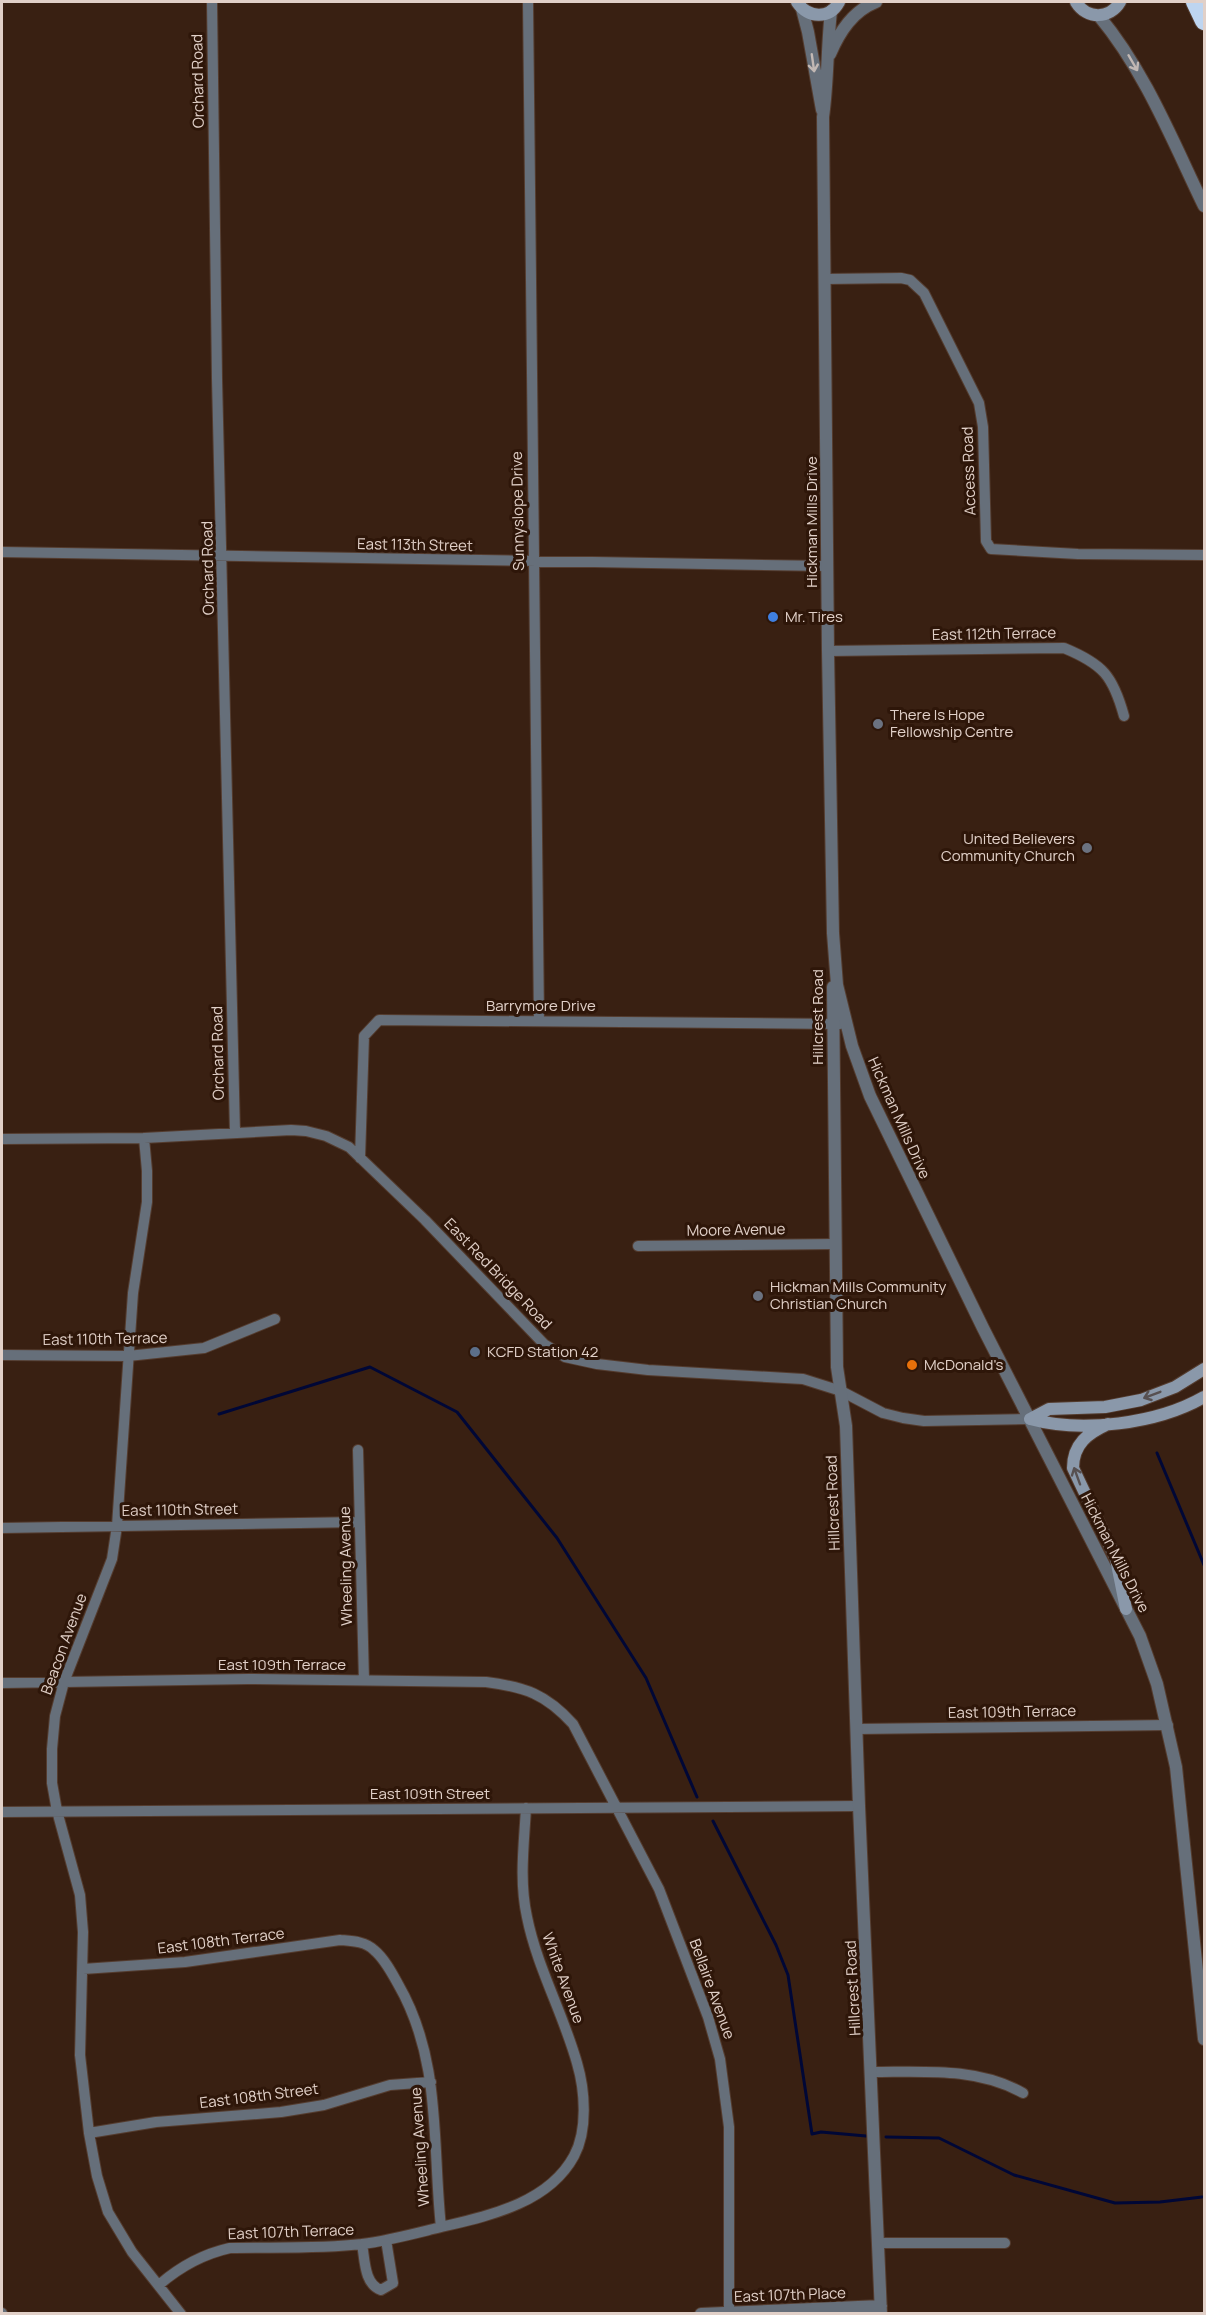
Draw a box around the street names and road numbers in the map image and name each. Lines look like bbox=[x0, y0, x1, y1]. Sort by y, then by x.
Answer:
street label: Orchard Road bbox=[186, 34, 209, 128]
street label: Access Road bbox=[956, 426, 981, 516]
street label: Sunnyslope Drive bbox=[506, 451, 529, 571]
street label: Hickman Mills Drive bbox=[801, 456, 822, 588]
street label: Orchard Road bbox=[196, 521, 219, 615]
street label: East 113th Street bbox=[357, 533, 473, 556]
street label: East 112th Terrace bbox=[932, 622, 1056, 645]
street label: Hillcrest Road bbox=[807, 969, 828, 1065]
street label: Barrymore Drive bbox=[486, 995, 596, 1016]
street label: Orchard Road bbox=[206, 1006, 229, 1100]
street label: Hickman Mills Drive bbox=[863, 1053, 936, 1182]
street label: East Red Bridge Road bbox=[440, 1213, 557, 1334]
street label: Moore Avenue bbox=[686, 1218, 786, 1241]
street label: East 110th Terrace bbox=[42, 1327, 168, 1350]
street label: Hillcrest Road bbox=[820, 1455, 845, 1551]
street label: Hickman Mills Drive bbox=[1076, 1489, 1155, 1616]
street label: East 110th Street bbox=[122, 1498, 238, 1521]
street label: Wheeling Avenue bbox=[334, 1506, 357, 1626]
street label: Beacon Avenue bbox=[35, 1590, 92, 1697]
street label: East 109th Terrace bbox=[218, 1654, 346, 1675]
street label: East 109th Terrace bbox=[948, 1700, 1076, 1723]
street label: East 109th Street bbox=[370, 1783, 490, 1804]
street label: East 108th Terrace bbox=[156, 1922, 286, 1959]
street label: White Avenue bbox=[537, 1929, 590, 2026]
street label: Bellaire Avenue bbox=[685, 1936, 740, 2042]
street label: Hillcrest Road bbox=[840, 1940, 865, 2036]
street label: East 108th Street bbox=[198, 2078, 320, 2113]
street label: Wheeling Avenue bbox=[405, 2086, 434, 2207]
street label: East 107th Terrace bbox=[227, 2219, 355, 2244]
street label: East 107th Place bbox=[734, 2282, 847, 2307]

